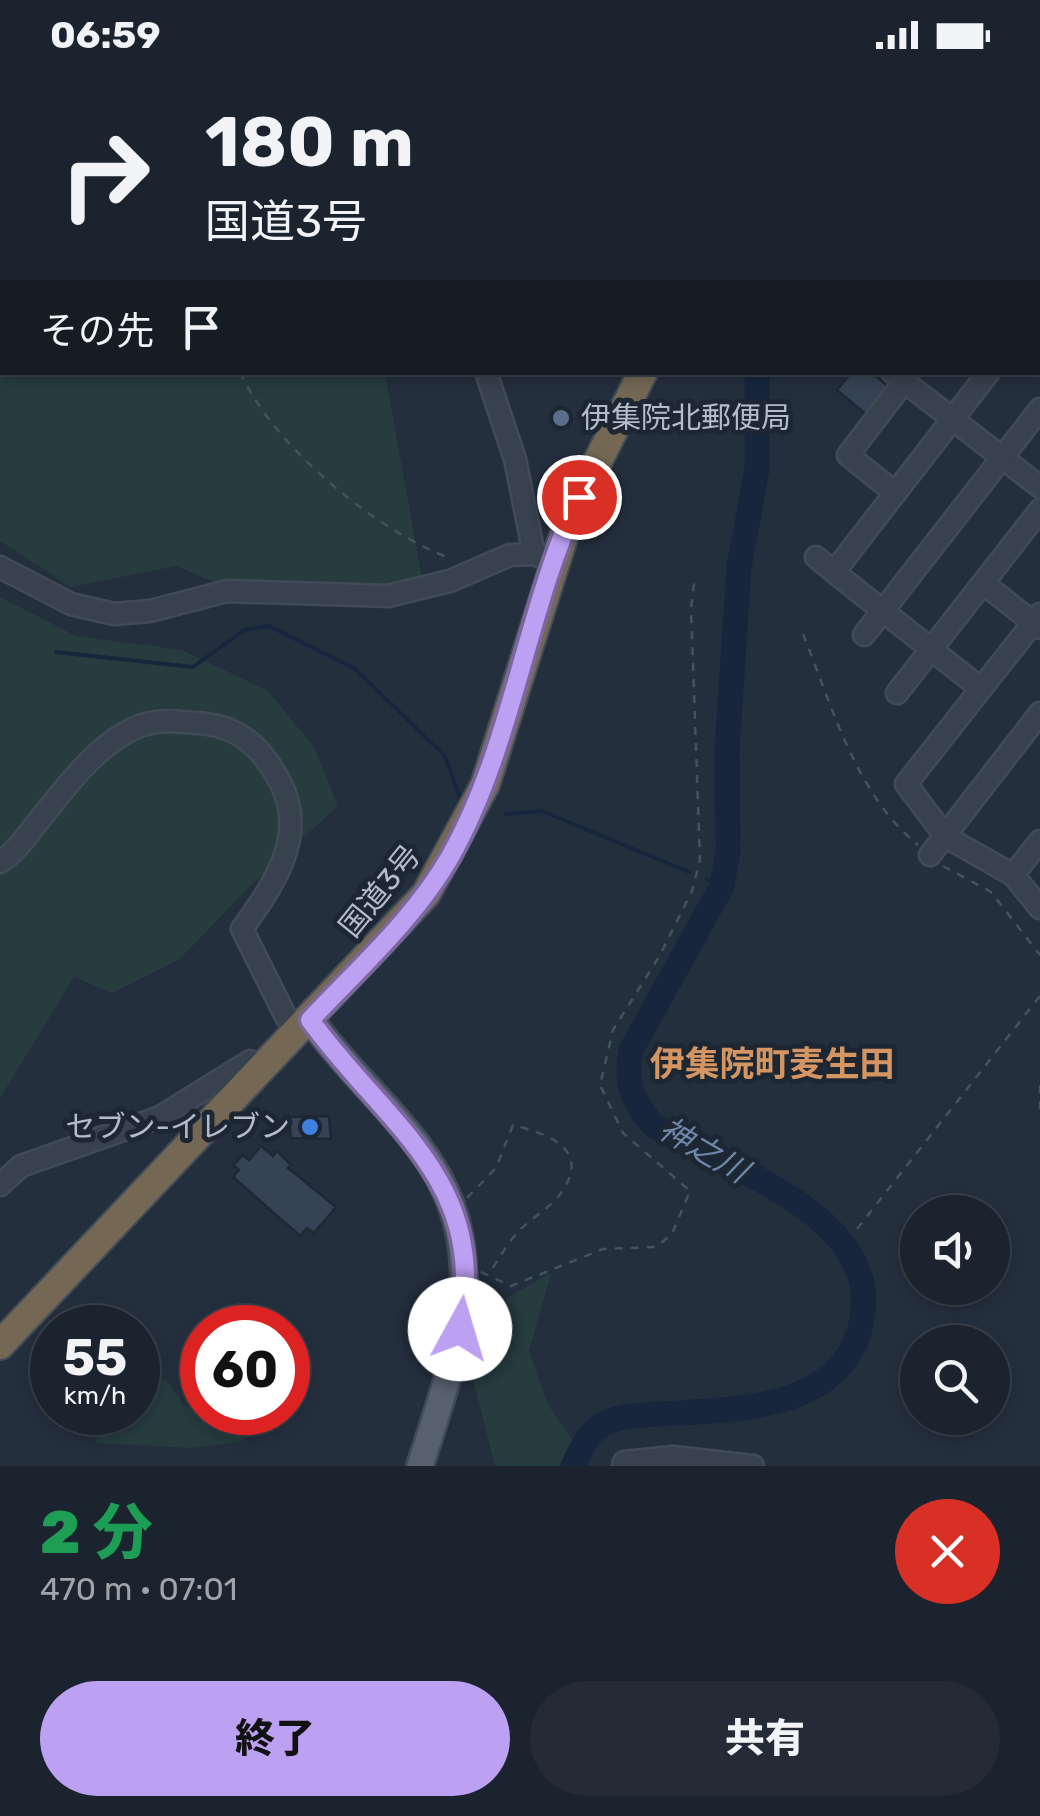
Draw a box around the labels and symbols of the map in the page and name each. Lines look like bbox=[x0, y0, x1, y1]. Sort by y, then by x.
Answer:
place label: 伊集院北郵便局 bbox=[581, 400, 791, 436]
marker: 伊集院北郵便局 bbox=[550, 407, 572, 429]
pin bbox=[537, 455, 622, 540]
street label: 国道3号 bbox=[332, 838, 428, 944]
district label: 伊集院町麦生田 bbox=[649, 1043, 895, 1085]
place label: セブン-イレブン bbox=[65, 1109, 290, 1145]
water label: 神之川 bbox=[653, 1110, 758, 1192]
marker: セブン-イレブン bbox=[299, 1116, 321, 1138]
position arrow bbox=[408, 1277, 512, 1381]
speed limit sign: 60 bbox=[180, 1305, 310, 1435]

